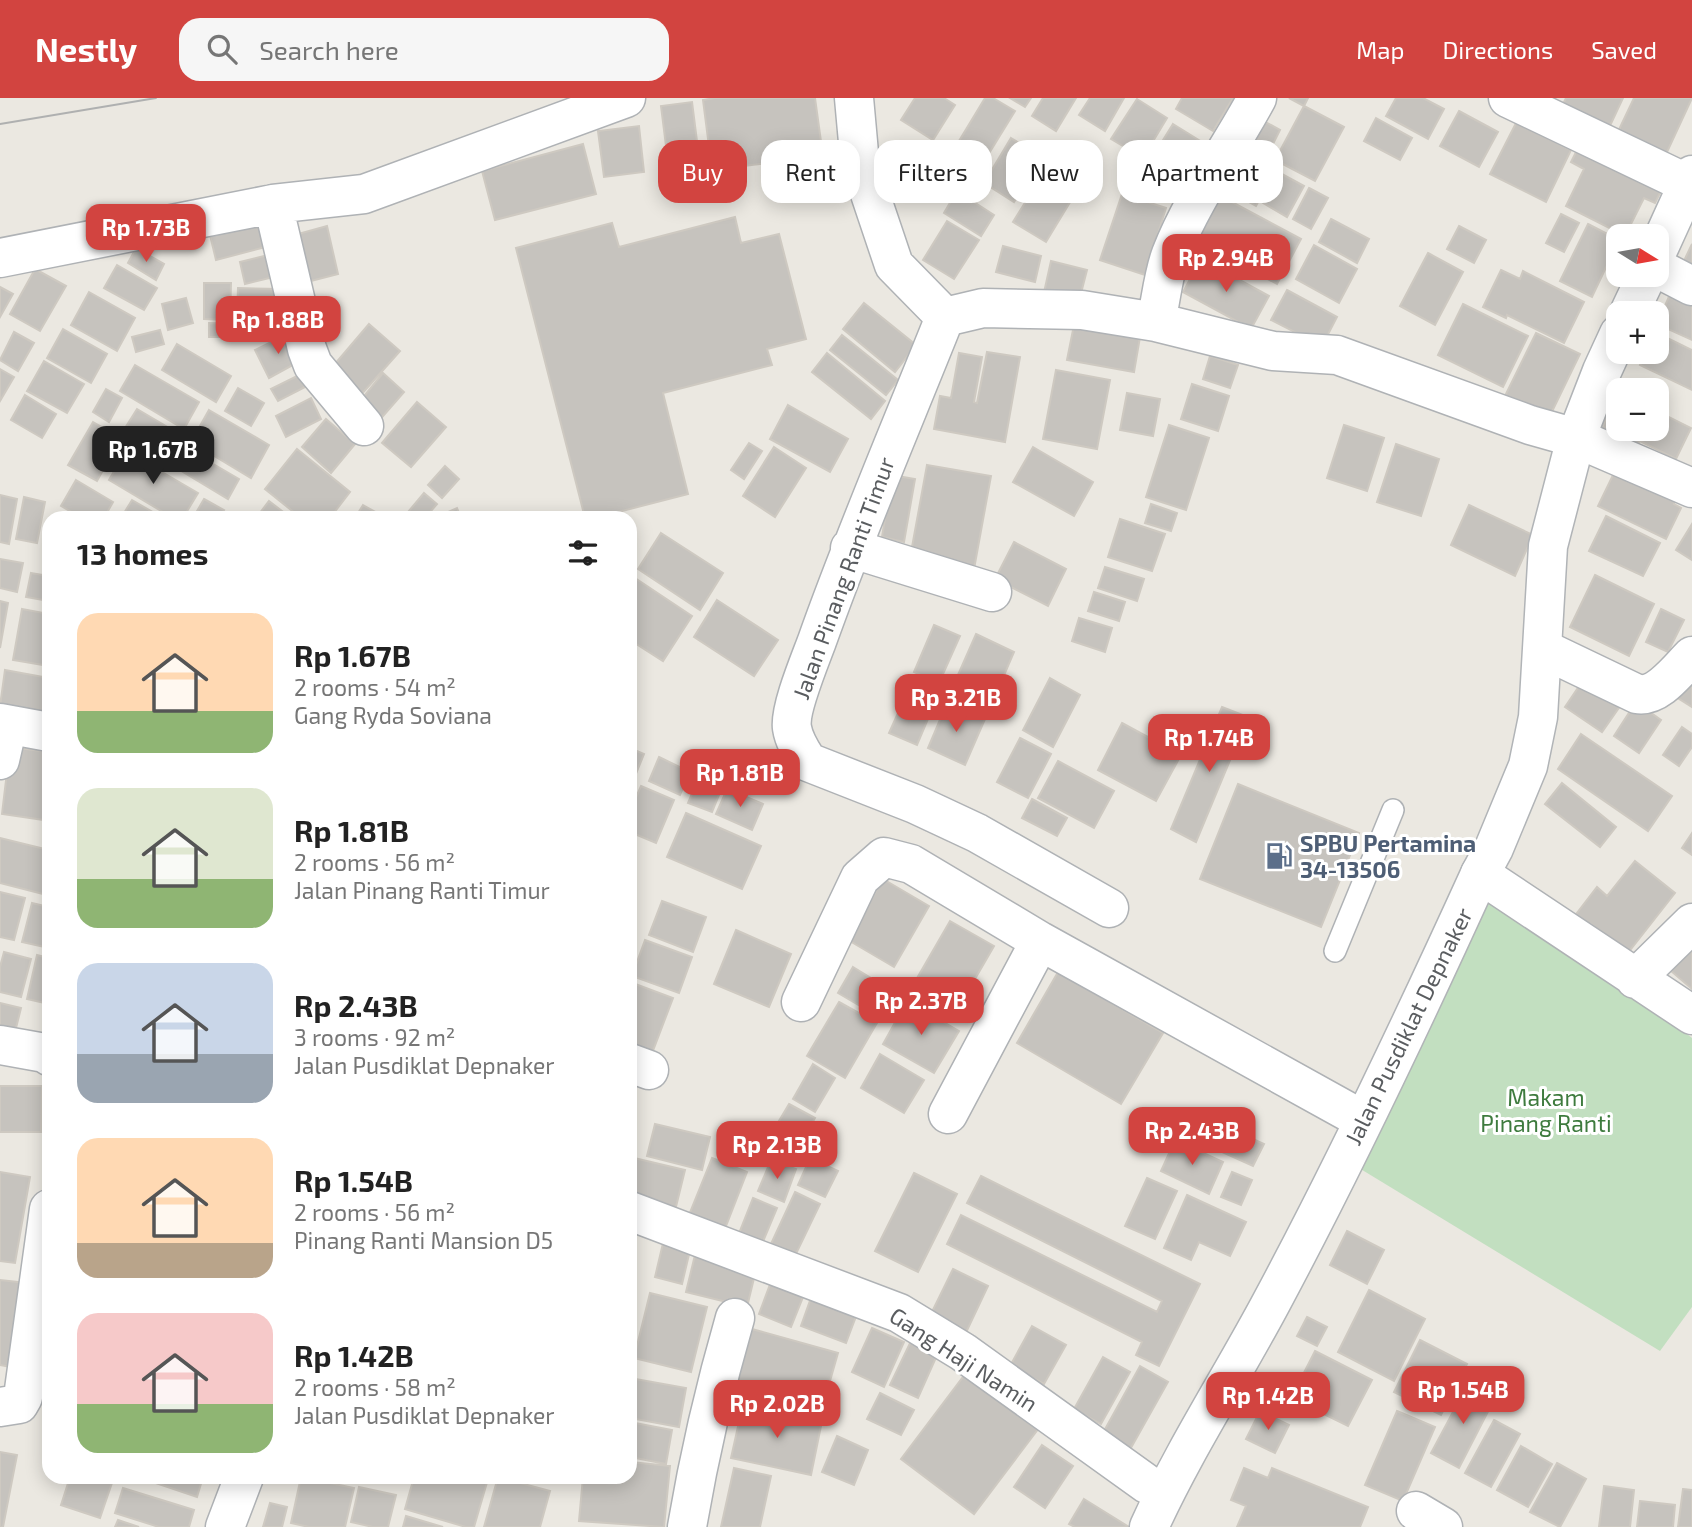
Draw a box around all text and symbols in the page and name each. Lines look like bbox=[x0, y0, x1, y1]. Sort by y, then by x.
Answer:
search box bbox=[179, 18, 669, 81]
text: Nestly bbox=[35, 29, 137, 69]
icon: search bbox=[203, 30, 241, 68]
text: Search here bbox=[259, 34, 399, 65]
text: Map bbox=[1356, 35, 1404, 64]
text: Directions bbox=[1442, 35, 1553, 64]
text: Saved bbox=[1591, 35, 1657, 64]
chip: Buy bbox=[658, 140, 747, 203]
chip: Rent bbox=[761, 140, 860, 203]
chip: Filters bbox=[874, 140, 992, 203]
chip: New bbox=[1006, 140, 1103, 203]
chip: Apartment bbox=[1117, 140, 1283, 203]
pin: Rp 1.73B bbox=[74, 204, 218, 264]
text: Rp 1.73B bbox=[102, 213, 190, 241]
north arrow bbox=[1606, 224, 1670, 287]
map controls bbox=[1606, 224, 1669, 441]
pin: Rp 2.94B bbox=[1154, 234, 1298, 294]
text: Rp 2.94B bbox=[1178, 243, 1274, 271]
pin: Rp 1.88B bbox=[206, 296, 350, 356]
button: + bbox=[1606, 301, 1669, 364]
text: Rp 1.88B bbox=[232, 305, 324, 333]
button: − bbox=[1606, 378, 1669, 441]
pin: Rp 1.67B bbox=[81, 426, 225, 486]
text: Rp 1.67B bbox=[108, 435, 198, 463]
street label: Jalan Pinang Ranti Timur bbox=[786, 453, 900, 703]
icon: filters bbox=[564, 534, 602, 572]
text: 13 homes bbox=[77, 535, 208, 571]
text: Rp 1.67B bbox=[294, 637, 411, 673]
icon: home bbox=[133, 641, 217, 725]
text: 2 rooms · 54 m² bbox=[294, 673, 456, 701]
pin: Rp 3.21B bbox=[884, 674, 1028, 734]
text: Rp 3.21B bbox=[911, 683, 1001, 711]
text: Gang Ryda Soviana bbox=[294, 701, 492, 729]
pin: Rp 1.74B bbox=[1137, 714, 1281, 774]
text: Rp 1.74B bbox=[1164, 723, 1254, 751]
pin: Rp 1.81B bbox=[668, 750, 812, 809]
text: Rp 1.81B bbox=[696, 758, 784, 786]
text: Rp 1.81B bbox=[294, 812, 409, 848]
icon: home bbox=[133, 816, 217, 900]
place label: SPBU Pertamina 34-13506 bbox=[1300, 829, 1476, 883]
fuel station icon: SPBU Pertamina 34-13506 bbox=[1264, 841, 1294, 871]
text: 2 rooms · 56 m² bbox=[294, 848, 455, 876]
text: Jalan Pinang Ranti Timur bbox=[294, 876, 550, 904]
street label: Jalan Pusdiklat Depnaker bbox=[1338, 903, 1478, 1149]
pin: Rp 2.37B bbox=[849, 978, 993, 1037]
text: Rp 2.37B bbox=[875, 986, 967, 1014]
text: Rp 2.43B bbox=[294, 987, 418, 1023]
icon: home bbox=[133, 991, 217, 1075]
text: 3 rooms · 92 m² bbox=[294, 1023, 455, 1051]
text: Jalan Pusdiklat Depnaker bbox=[294, 1051, 555, 1079]
park label: Makam Pinang Ranti bbox=[1480, 1083, 1612, 1137]
pin: Rp 2.43B bbox=[1120, 1108, 1264, 1167]
text: Rp 2.43B bbox=[1145, 1116, 1239, 1144]
pin: Rp 2.13B bbox=[705, 1122, 849, 1181]
text: Rp 2.13B bbox=[732, 1130, 822, 1158]
text: Rp 1.54B bbox=[294, 1162, 413, 1198]
icon: home bbox=[133, 1166, 217, 1250]
text: 2 rooms · 56 m² bbox=[294, 1198, 455, 1226]
text: Pinang Ranti Mansion D5 bbox=[294, 1226, 553, 1254]
street label: Gang Haji Namin bbox=[885, 1301, 1043, 1417]
text: Rp 1.42B bbox=[294, 1337, 414, 1373]
icon: home bbox=[133, 1341, 217, 1425]
pin: Rp 1.54B bbox=[1391, 1366, 1535, 1426]
pin: Rp 1.42B bbox=[1196, 1372, 1340, 1432]
text: 2 rooms · 58 m² bbox=[294, 1373, 456, 1401]
text: Rp 1.54B bbox=[1417, 1375, 1509, 1403]
pin: Rp 2.02B bbox=[705, 1380, 849, 1440]
text: Rp 1.42B bbox=[1222, 1381, 1314, 1409]
text: Rp 2.02B bbox=[729, 1389, 825, 1417]
text: Jalan Pusdiklat Depnaker bbox=[294, 1401, 555, 1429]

